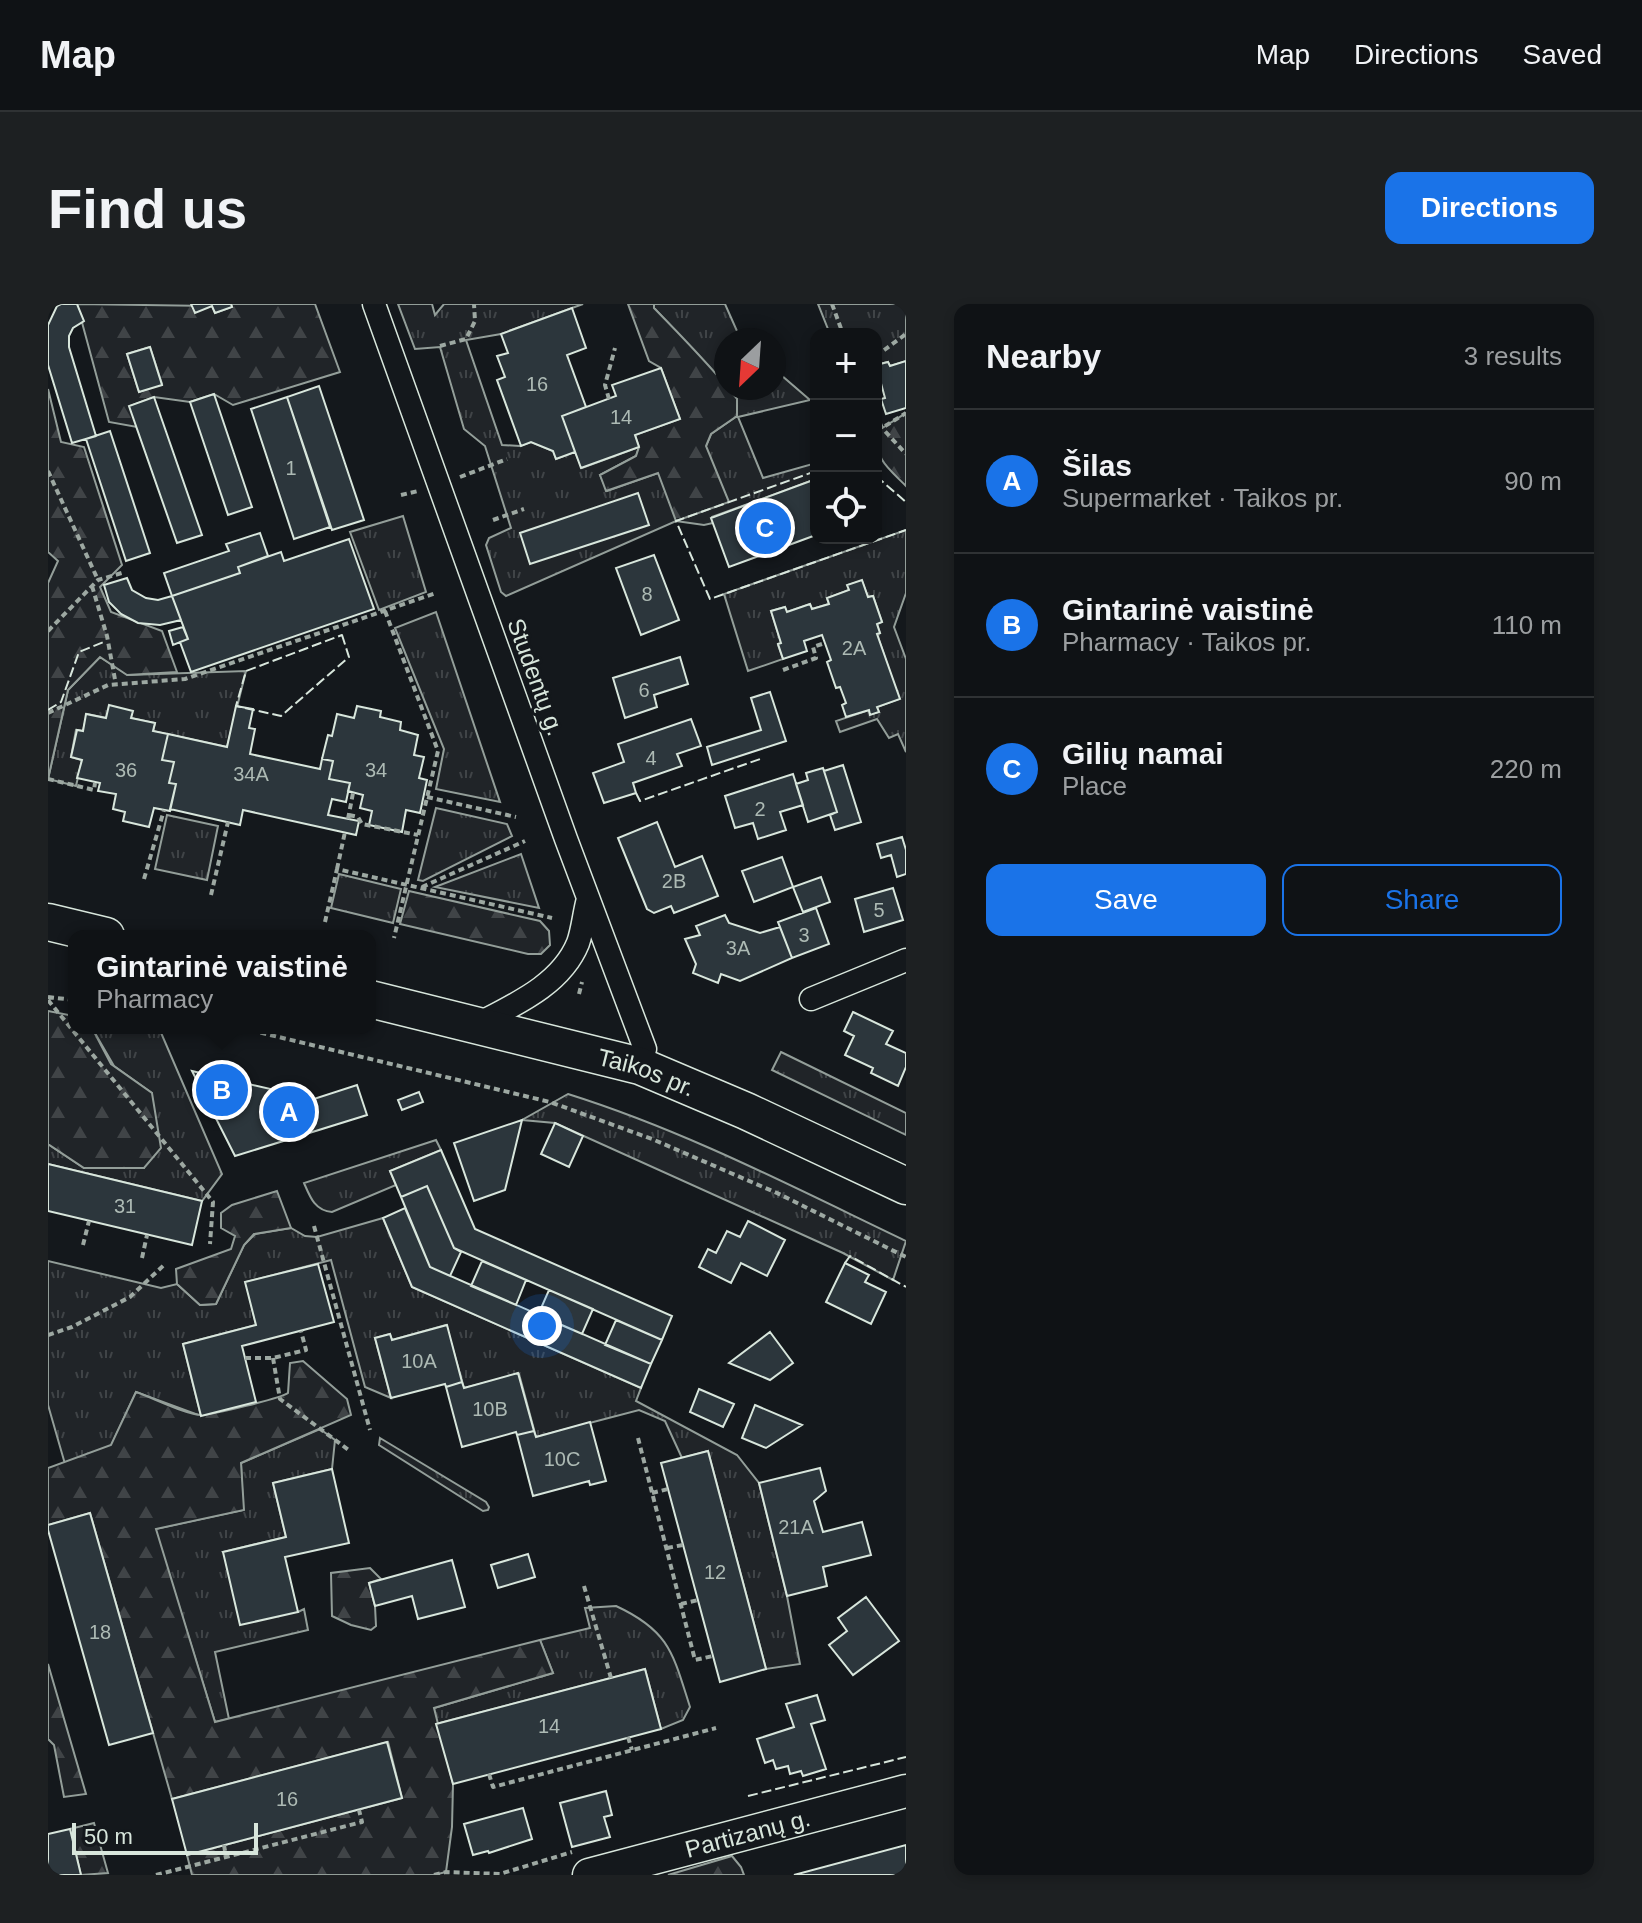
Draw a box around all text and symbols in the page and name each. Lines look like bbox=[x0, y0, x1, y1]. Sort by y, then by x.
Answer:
text: Map bbox=[40, 34, 116, 76]
text: Map bbox=[1256, 39, 1310, 70]
text: Directions bbox=[1354, 39, 1479, 70]
text: Saved bbox=[1523, 39, 1602, 70]
button: Directions bbox=[1385, 172, 1594, 244]
text: Find us bbox=[48, 177, 247, 240]
north arrow bbox=[714, 328, 786, 400]
map controls bbox=[810, 328, 882, 544]
button: + bbox=[810, 328, 882, 400]
text: Nearby bbox=[986, 337, 1101, 375]
text: 3 results bbox=[1464, 341, 1562, 371]
house number: 16 bbox=[526, 373, 548, 395]
button: − bbox=[810, 400, 882, 472]
house number: 14 bbox=[610, 406, 632, 428]
text: Šilas bbox=[1062, 449, 1132, 482]
house number: 1 bbox=[285, 457, 297, 479]
text: A bbox=[1003, 466, 1021, 496]
text: 90 m bbox=[1504, 466, 1562, 496]
button: locate bbox=[810, 472, 882, 544]
text: Supermarket · Taikos pr. bbox=[1062, 483, 1343, 513]
pin: C bbox=[739, 498, 791, 558]
house number: 8 bbox=[641, 583, 653, 605]
text: Gintarinė vaistinė bbox=[1062, 593, 1314, 626]
text: B bbox=[1003, 610, 1021, 640]
text: 110 m bbox=[1492, 610, 1562, 640]
street label: Studentų g. bbox=[502, 615, 570, 739]
text: Pharmacy · Taikos pr. bbox=[1062, 627, 1312, 657]
house number: 2A bbox=[842, 637, 867, 659]
house number: 6 bbox=[638, 679, 650, 701]
text: Gilių namai bbox=[1062, 737, 1224, 770]
house number: 4 bbox=[645, 747, 657, 769]
text: C bbox=[1003, 754, 1021, 784]
text: 220 m bbox=[1490, 754, 1562, 784]
house number: 36 bbox=[115, 759, 137, 781]
house number: 34 bbox=[365, 759, 387, 781]
house number: 34A bbox=[233, 763, 269, 785]
text: Place bbox=[1062, 771, 1127, 801]
house number: 2 bbox=[754, 798, 766, 820]
button: Save bbox=[986, 864, 1266, 936]
button: Share bbox=[1282, 864, 1562, 936]
house number: 2B bbox=[662, 870, 686, 892]
house number: 5 bbox=[873, 899, 885, 921]
house number: 3 bbox=[798, 924, 810, 946]
popup bbox=[68, 930, 376, 1034]
house number: 3A bbox=[726, 937, 751, 959]
text: Gintarinė vaistinė bbox=[96, 950, 348, 983]
text: Pharmacy bbox=[96, 984, 213, 1014]
street label: Taikos pr. bbox=[595, 1043, 699, 1101]
pin: B bbox=[196, 1060, 248, 1120]
pin: A bbox=[263, 1082, 315, 1142]
house number: 31 bbox=[114, 1195, 136, 1217]
your location bbox=[522, 1306, 562, 1346]
house number: 10A bbox=[401, 1350, 437, 1372]
house number: 10B bbox=[472, 1398, 508, 1420]
house number: 10C bbox=[544, 1448, 580, 1470]
house number: 21A bbox=[778, 1516, 814, 1538]
house number: 12 bbox=[704, 1561, 726, 1583]
house number: 18 bbox=[89, 1621, 111, 1643]
house number: 14 bbox=[538, 1715, 560, 1737]
house number: 16 bbox=[276, 1788, 298, 1810]
street label: Partizanų g. bbox=[682, 1804, 813, 1862]
scale bar bbox=[72, 1819, 258, 1855]
text: 50 m bbox=[84, 1824, 133, 1849]

